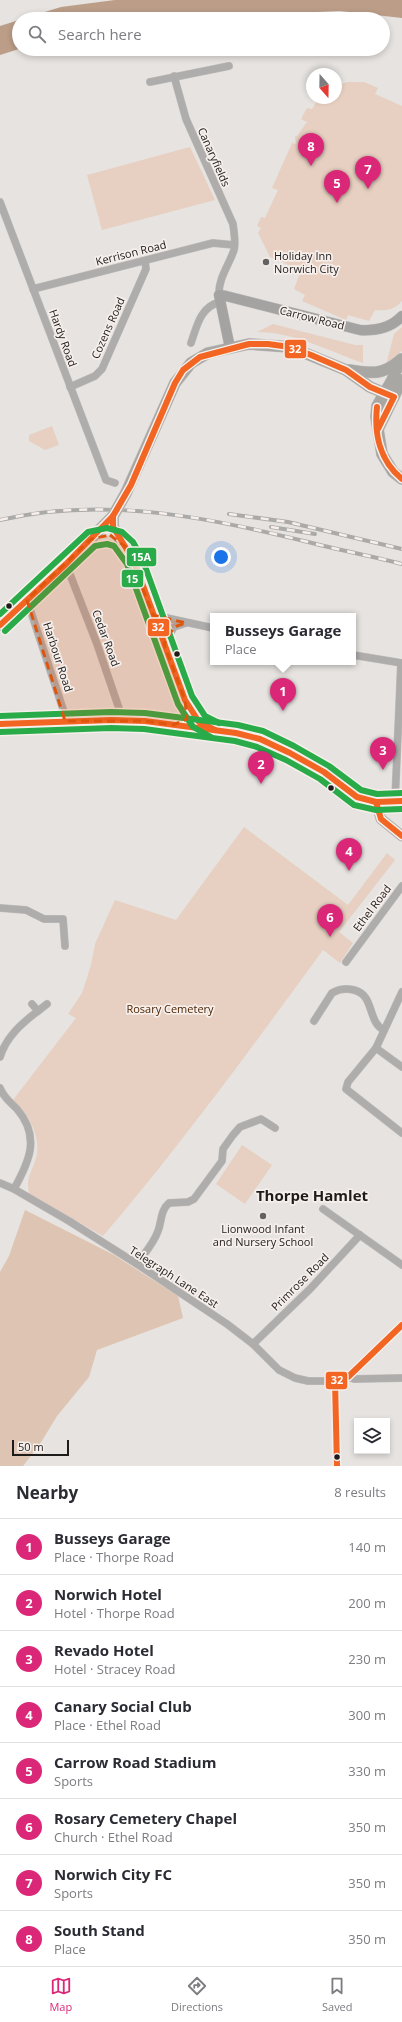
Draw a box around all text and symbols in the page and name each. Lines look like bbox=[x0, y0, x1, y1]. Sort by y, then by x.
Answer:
search box bbox=[12, 12, 390, 56]
icon: search bbox=[26, 23, 48, 45]
text: Search here bbox=[58, 24, 142, 44]
north arrow bbox=[306, 68, 342, 104]
street label: Canaryfields bbox=[195, 125, 234, 189]
pin: 8 bbox=[298, 133, 324, 166]
pin: 7 bbox=[355, 156, 381, 189]
pin: 5 bbox=[324, 170, 350, 203]
street label: Kerrison Road bbox=[94, 236, 168, 269]
place label: Holiday Inn Norwich City bbox=[274, 248, 339, 276]
marker: Holiday Inn Norwich City bbox=[261, 257, 271, 267]
street label: Cozens Road bbox=[87, 295, 128, 361]
street label: Carrow Road bbox=[278, 302, 346, 333]
street label: Hardy Road bbox=[46, 307, 81, 369]
line badge: 32 bbox=[284, 339, 307, 359]
text: 32 bbox=[289, 341, 301, 356]
line badge: 15A bbox=[126, 547, 157, 567]
your location bbox=[211, 547, 231, 567]
text: 15A bbox=[131, 549, 151, 564]
line badge: 15 bbox=[121, 569, 144, 588]
text: 15 bbox=[126, 571, 138, 586]
unlabelled marker bbox=[4, 601, 14, 611]
street label: Cedar Road bbox=[89, 607, 124, 668]
popup bbox=[210, 613, 356, 665]
line badge: 32 bbox=[147, 618, 170, 637]
text: 32 bbox=[152, 619, 164, 634]
street label: Harbour Road bbox=[40, 620, 77, 694]
text: Busseys Garage bbox=[225, 620, 341, 640]
text: Place bbox=[225, 640, 256, 658]
unlabelled marker bbox=[172, 649, 182, 659]
pin: 1 bbox=[270, 678, 296, 711]
pin: 3 bbox=[370, 737, 396, 770]
pin: 2 bbox=[248, 751, 274, 784]
unlabelled marker bbox=[326, 783, 336, 793]
pin: 4 bbox=[336, 838, 362, 871]
street label: Ethel Road bbox=[349, 881, 394, 934]
pin: 6 bbox=[317, 904, 343, 937]
park label: Rosary Cemetery bbox=[126, 1001, 214, 1016]
district label: Thorpe Hamlet bbox=[256, 1185, 369, 1205]
marker: Lionwood Infant and Nursery School bbox=[258, 1211, 268, 1221]
place label: Lionwood Infant and Nursery School bbox=[213, 1221, 313, 1249]
street label: Telegraph Lane East bbox=[127, 1242, 222, 1311]
street label: Primrose Road bbox=[268, 1250, 332, 1314]
line badge: 32 bbox=[325, 1371, 348, 1390]
text: 32 bbox=[331, 1372, 343, 1387]
map controls bbox=[354, 1418, 390, 1454]
button: layers bbox=[354, 1418, 390, 1454]
scale bar bbox=[12, 1438, 69, 1457]
text: 50 m bbox=[18, 1439, 44, 1454]
unlabelled marker bbox=[332, 1452, 342, 1462]
text: Nearby bbox=[16, 1481, 78, 1504]
text: 8 results bbox=[334, 1483, 386, 1501]
text: Busseys Garage bbox=[54, 1528, 171, 1548]
text: 1 bbox=[25, 1538, 33, 1556]
text: 140 m bbox=[348, 1538, 386, 1556]
text: Place · Thorpe Road bbox=[54, 1548, 174, 1566]
text: Norwich Hotel bbox=[54, 1584, 162, 1604]
text: 2 bbox=[25, 1594, 33, 1612]
text: 200 m bbox=[348, 1594, 386, 1612]
text: Hotel · Thorpe Road bbox=[54, 1604, 175, 1622]
text: Revado Hotel bbox=[54, 1640, 154, 1660]
text: 3 bbox=[25, 1650, 33, 1668]
text: 230 m bbox=[348, 1650, 386, 1668]
text: Hotel · Stracey Road bbox=[54, 1660, 176, 1678]
text: Canary Social Club bbox=[54, 1696, 192, 1716]
text: 4 bbox=[25, 1706, 33, 1724]
text: 300 m bbox=[348, 1706, 386, 1724]
text: Place · Ethel Road bbox=[54, 1716, 161, 1734]
text: Carrow Road Stadium bbox=[54, 1752, 216, 1772]
text: 5 bbox=[25, 1762, 33, 1780]
text: 330 m bbox=[348, 1762, 386, 1780]
text: Sports bbox=[54, 1772, 93, 1790]
text: Rosary Cemetery Chapel bbox=[54, 1808, 237, 1828]
text: 6 bbox=[25, 1818, 33, 1836]
text: 350 m bbox=[348, 1818, 386, 1836]
text: Church · Ethel Road bbox=[54, 1828, 173, 1846]
text: Norwich City FC bbox=[54, 1864, 172, 1884]
text: 7 bbox=[25, 1874, 33, 1892]
text: 350 m bbox=[348, 1874, 386, 1892]
text: Sports bbox=[54, 1884, 93, 1902]
text: South Stand bbox=[54, 1920, 145, 1940]
text: 8 bbox=[25, 1930, 33, 1948]
text: 350 m bbox=[348, 1930, 386, 1948]
text: Place bbox=[54, 1940, 86, 1958]
tab: Map bbox=[49, 1975, 72, 2014]
tab: Directions bbox=[171, 1975, 223, 2014]
tab: Saved bbox=[322, 1975, 353, 2014]

